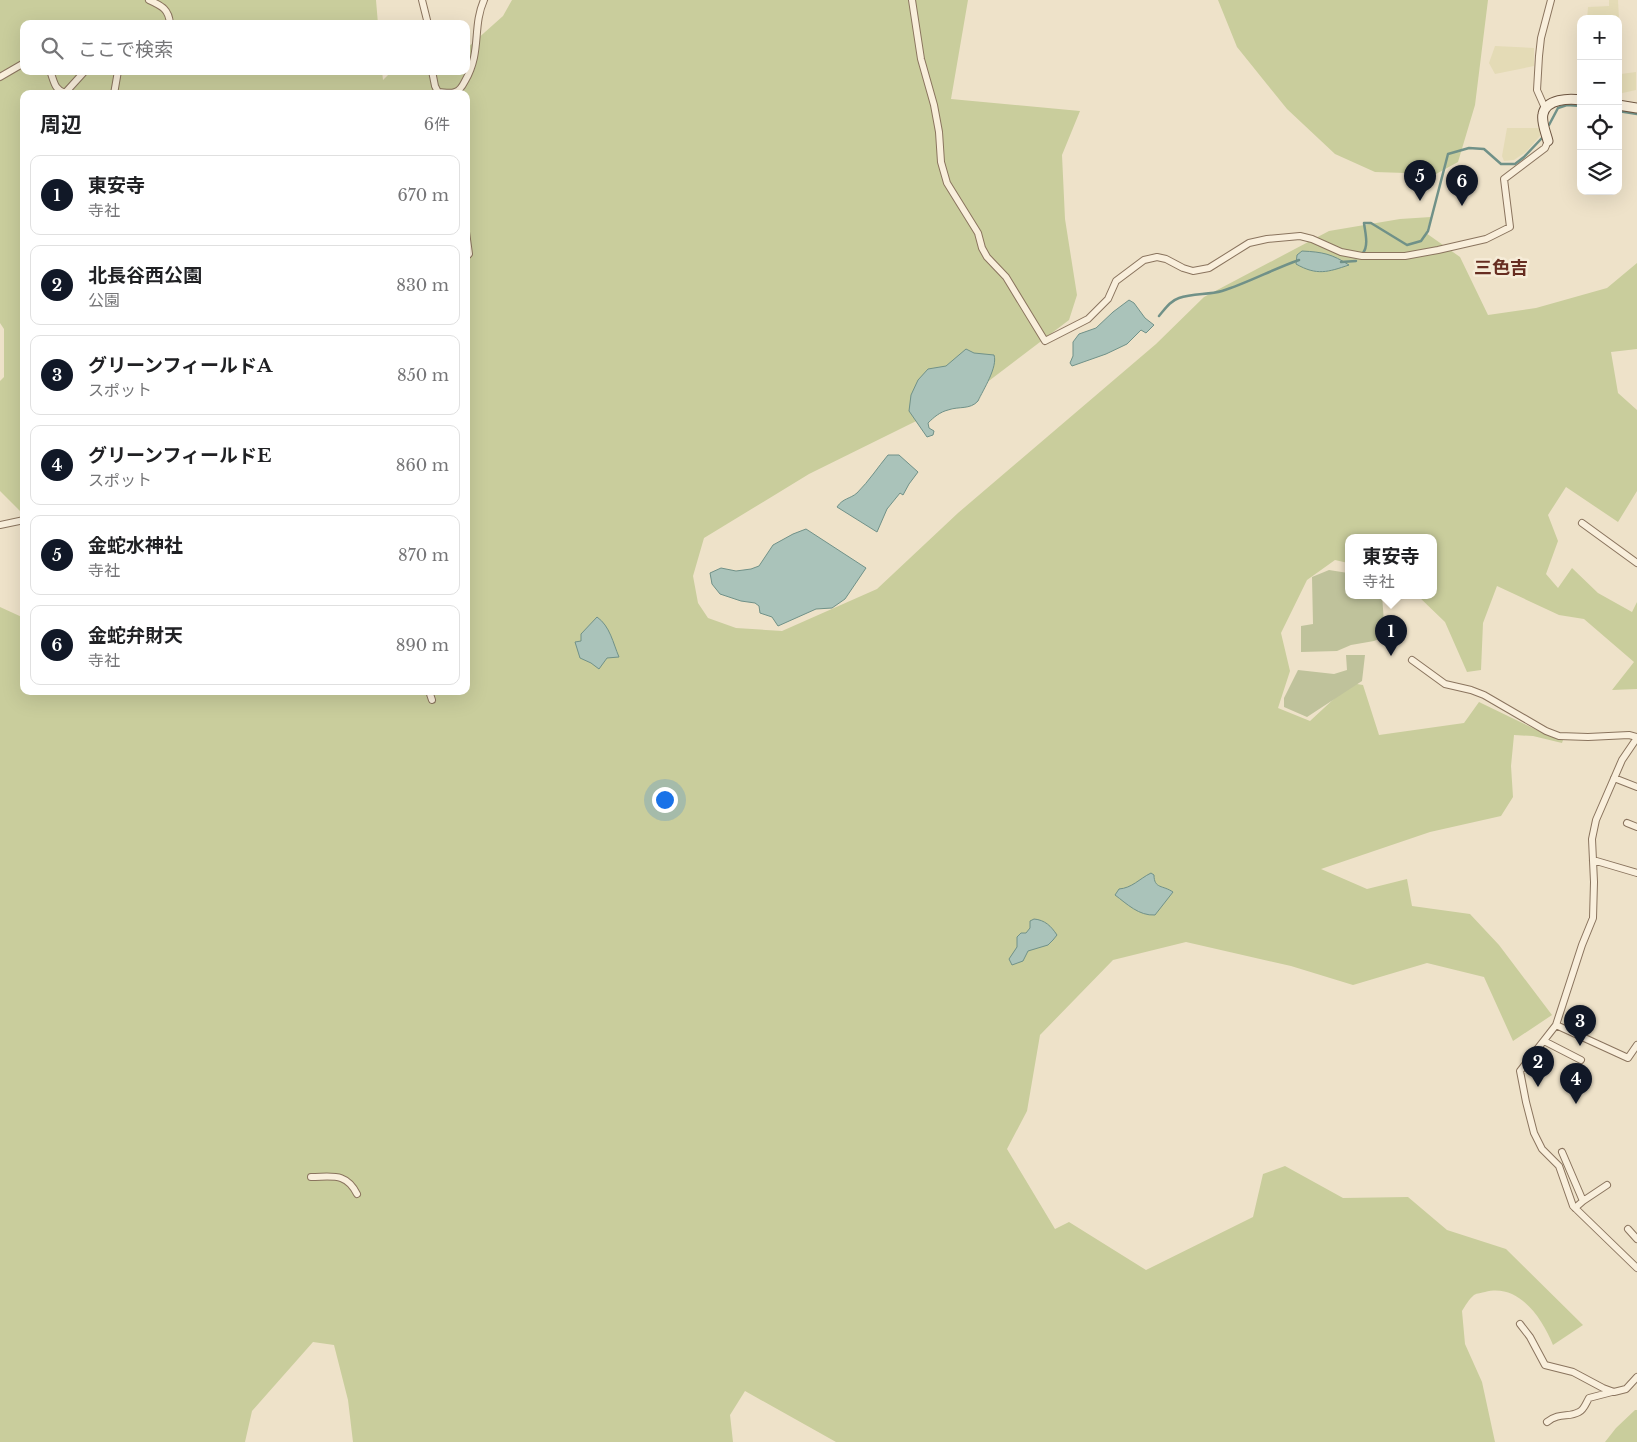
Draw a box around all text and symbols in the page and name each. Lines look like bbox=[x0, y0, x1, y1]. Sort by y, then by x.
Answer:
map controls bbox=[1577, 15, 1622, 195]
button: + bbox=[1577, 15, 1622, 60]
search box bbox=[20, 20, 470, 75]
icon: search bbox=[38, 34, 66, 62]
text: ここで検索 bbox=[78, 38, 173, 61]
button: − bbox=[1577, 60, 1622, 105]
button: locate bbox=[1577, 105, 1622, 150]
text: 周辺 bbox=[40, 112, 82, 138]
text: 6件 bbox=[424, 114, 450, 134]
button: layers bbox=[1577, 150, 1622, 195]
pin: 5 bbox=[1404, 160, 1436, 201]
pin: 6 bbox=[1446, 165, 1478, 206]
text: 東安寺 bbox=[88, 174, 145, 197]
text: 1 bbox=[54, 185, 60, 205]
text: 670 m bbox=[397, 185, 449, 205]
text: 寺社 bbox=[88, 200, 120, 220]
district label: 三色吉 bbox=[1474, 257, 1528, 279]
text: 北長谷西公園 bbox=[88, 264, 202, 287]
text: 2 bbox=[52, 275, 62, 295]
text: 830 m bbox=[396, 275, 449, 295]
text: 公園 bbox=[88, 290, 120, 310]
text: グリーンフィールドA bbox=[88, 354, 272, 377]
text: 3 bbox=[52, 365, 62, 385]
text: 850 m bbox=[397, 365, 449, 385]
text: スポット bbox=[88, 380, 152, 400]
text: グリーンフィールドE bbox=[88, 444, 272, 467]
text: 4 bbox=[52, 455, 62, 475]
text: 860 m bbox=[396, 455, 449, 475]
text: スポット bbox=[88, 470, 152, 490]
text: 金蛇水神社 bbox=[88, 534, 183, 557]
popup bbox=[1345, 534, 1437, 599]
text: 5 bbox=[52, 545, 62, 565]
text: 870 m bbox=[398, 545, 449, 565]
text: 東安寺 bbox=[1362, 545, 1420, 568]
text: 寺社 bbox=[88, 560, 120, 580]
text: 寺社 bbox=[1362, 571, 1395, 591]
pin: 1 bbox=[1375, 615, 1407, 656]
text: 金蛇弁財天 bbox=[88, 624, 183, 647]
text: 6 bbox=[52, 635, 62, 655]
text: 890 m bbox=[396, 635, 449, 655]
text: 寺社 bbox=[88, 650, 120, 670]
your location bbox=[652, 787, 678, 813]
pin: 3 bbox=[1564, 1005, 1596, 1046]
pin: 2 bbox=[1522, 1046, 1554, 1087]
pin: 4 bbox=[1560, 1063, 1592, 1104]

